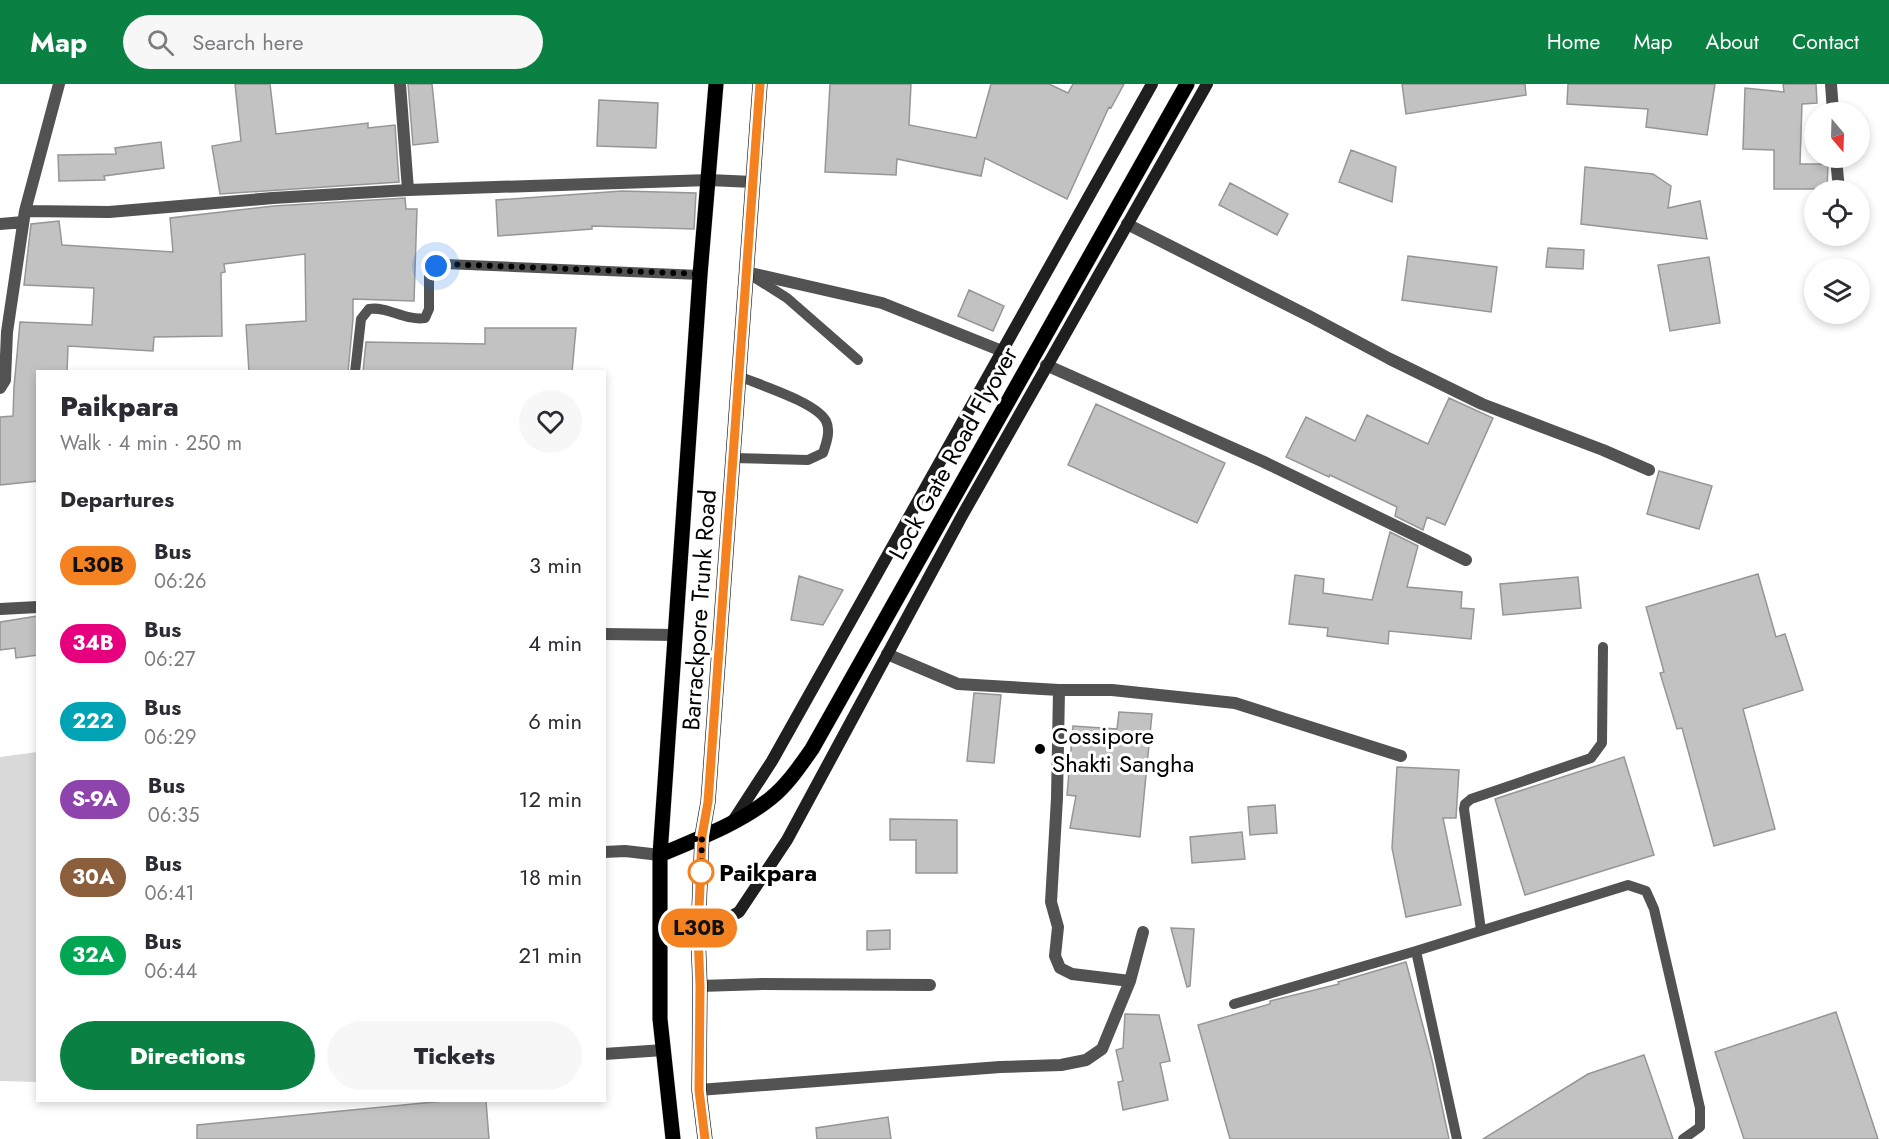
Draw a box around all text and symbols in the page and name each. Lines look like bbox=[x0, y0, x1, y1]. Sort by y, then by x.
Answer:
search box bbox=[123, 15, 543, 69]
text: Map bbox=[30, 22, 87, 63]
icon: search bbox=[144, 26, 177, 59]
text: Search here bbox=[192, 26, 304, 58]
text: Home bbox=[1547, 27, 1600, 57]
text: Map bbox=[1633, 27, 1673, 57]
text: About bbox=[1706, 27, 1759, 57]
text: Contact bbox=[1792, 27, 1859, 57]
north arrow bbox=[1804, 102, 1870, 168]
map controls bbox=[1804, 102, 1870, 324]
button: locate bbox=[1804, 180, 1870, 246]
your location bbox=[421, 251, 451, 281]
button: layers bbox=[1804, 258, 1870, 324]
street label: Lock Gate Road Flyover bbox=[880, 339, 1027, 566]
text: Paikpara bbox=[60, 386, 179, 427]
button: heart bbox=[519, 390, 582, 453]
text: Walk · 4 min · 250 m bbox=[60, 429, 242, 458]
text: Departures bbox=[60, 483, 174, 515]
street label: Barrackpore Trunk Road bbox=[673, 488, 725, 732]
text: Bus bbox=[154, 535, 191, 567]
text: 3 min bbox=[529, 549, 582, 581]
text: L30B bbox=[72, 550, 124, 580]
text: 06:26 bbox=[154, 567, 206, 596]
text: Bus bbox=[144, 613, 181, 645]
text: 4 min bbox=[528, 627, 582, 659]
text: 34B bbox=[72, 628, 114, 658]
text: 06:27 bbox=[144, 645, 195, 674]
text: Bus bbox=[144, 691, 181, 723]
text: 6 min bbox=[528, 705, 582, 737]
text: 222 bbox=[72, 706, 114, 736]
place label: Cossipore Shakti Sangha bbox=[1052, 718, 1194, 781]
text: 06:29 bbox=[144, 723, 196, 752]
marker: Cossipore Shakti Sangha bbox=[1033, 742, 1047, 756]
text: Bus bbox=[148, 769, 185, 801]
text: 12 min bbox=[519, 783, 582, 815]
text: S-9A bbox=[72, 784, 118, 814]
text: 06:35 bbox=[148, 801, 200, 830]
text: Bus bbox=[144, 847, 182, 879]
place label: Paikpara bbox=[719, 855, 817, 890]
marker: Paikpara bbox=[688, 859, 714, 885]
text: 18 min bbox=[519, 861, 582, 893]
text: 30A bbox=[72, 862, 114, 892]
text: 06:41 bbox=[144, 879, 195, 908]
line badge: L30B bbox=[657, 908, 741, 948]
text: L30B bbox=[673, 913, 725, 943]
text: Bus bbox=[144, 925, 182, 957]
text: 21 min bbox=[519, 939, 582, 971]
text: 32A bbox=[72, 940, 114, 970]
text: 06:44 bbox=[144, 957, 197, 986]
button: Directions bbox=[60, 1021, 315, 1090]
button: Tickets bbox=[327, 1021, 582, 1090]

